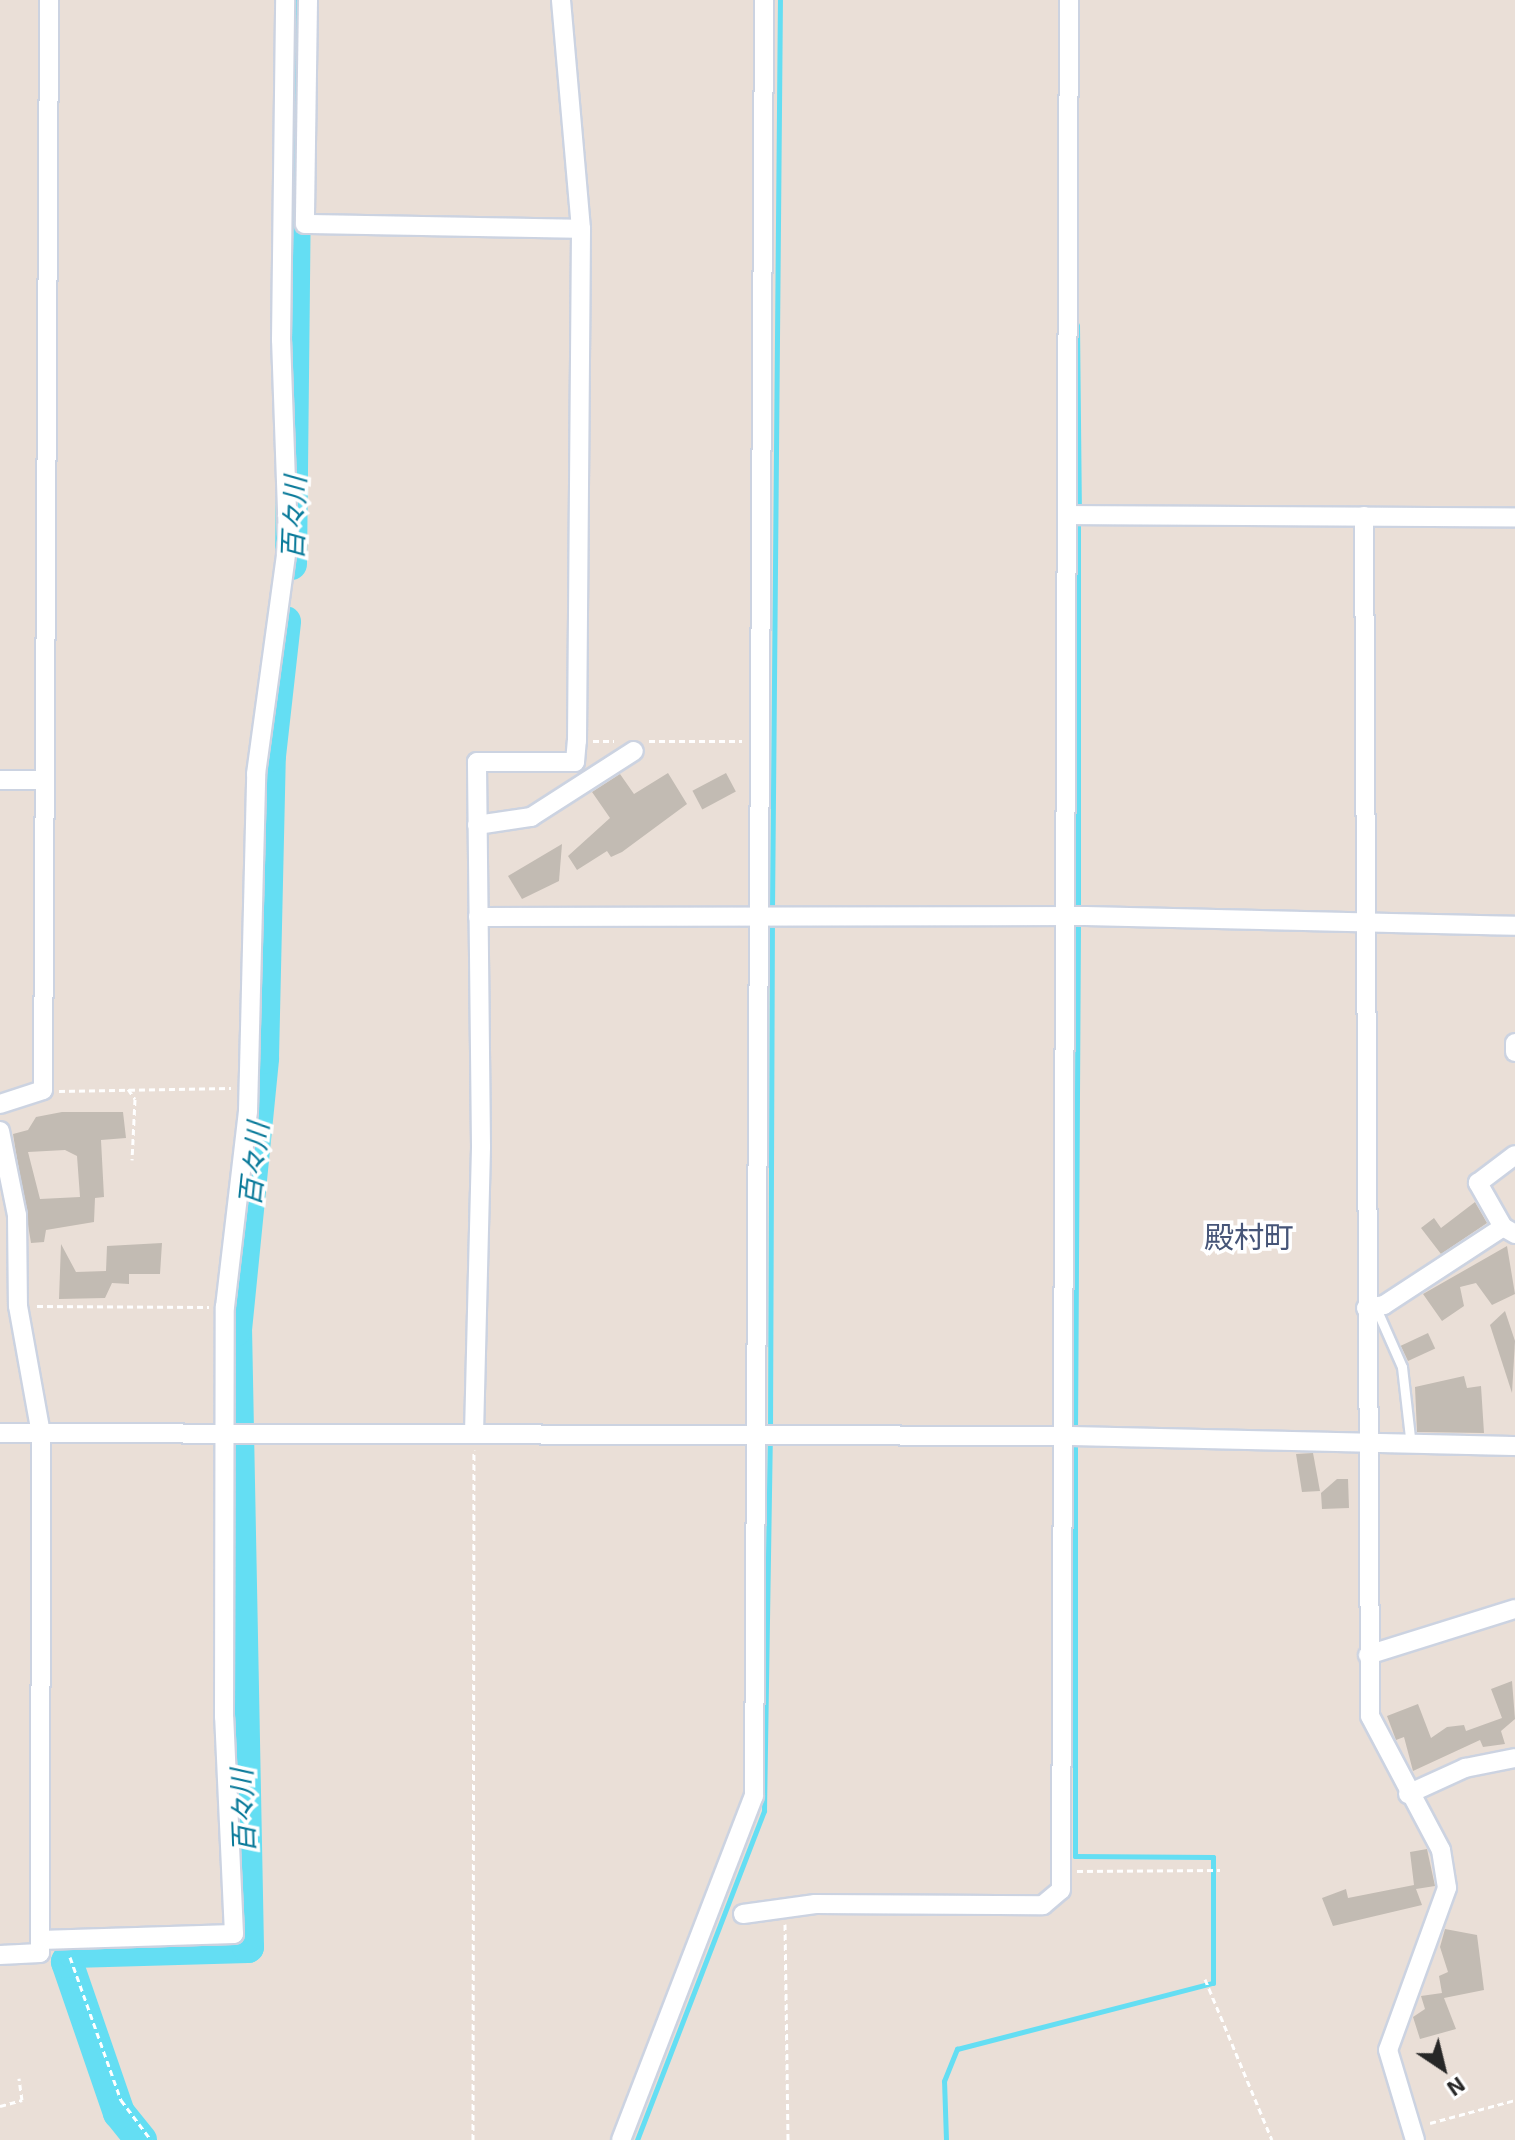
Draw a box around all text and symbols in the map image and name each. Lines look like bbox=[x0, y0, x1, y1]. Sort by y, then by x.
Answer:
water label: 百々川 bbox=[275, 475, 311, 561]
water label: 百々川 bbox=[232, 1120, 274, 1208]
district label: 殿村町 bbox=[1204, 1218, 1294, 1254]
water label: 百々川 bbox=[224, 1768, 260, 1854]
north arrow bbox=[1403, 2028, 1483, 2108]
text: N bbox=[1443, 2072, 1471, 2103]

